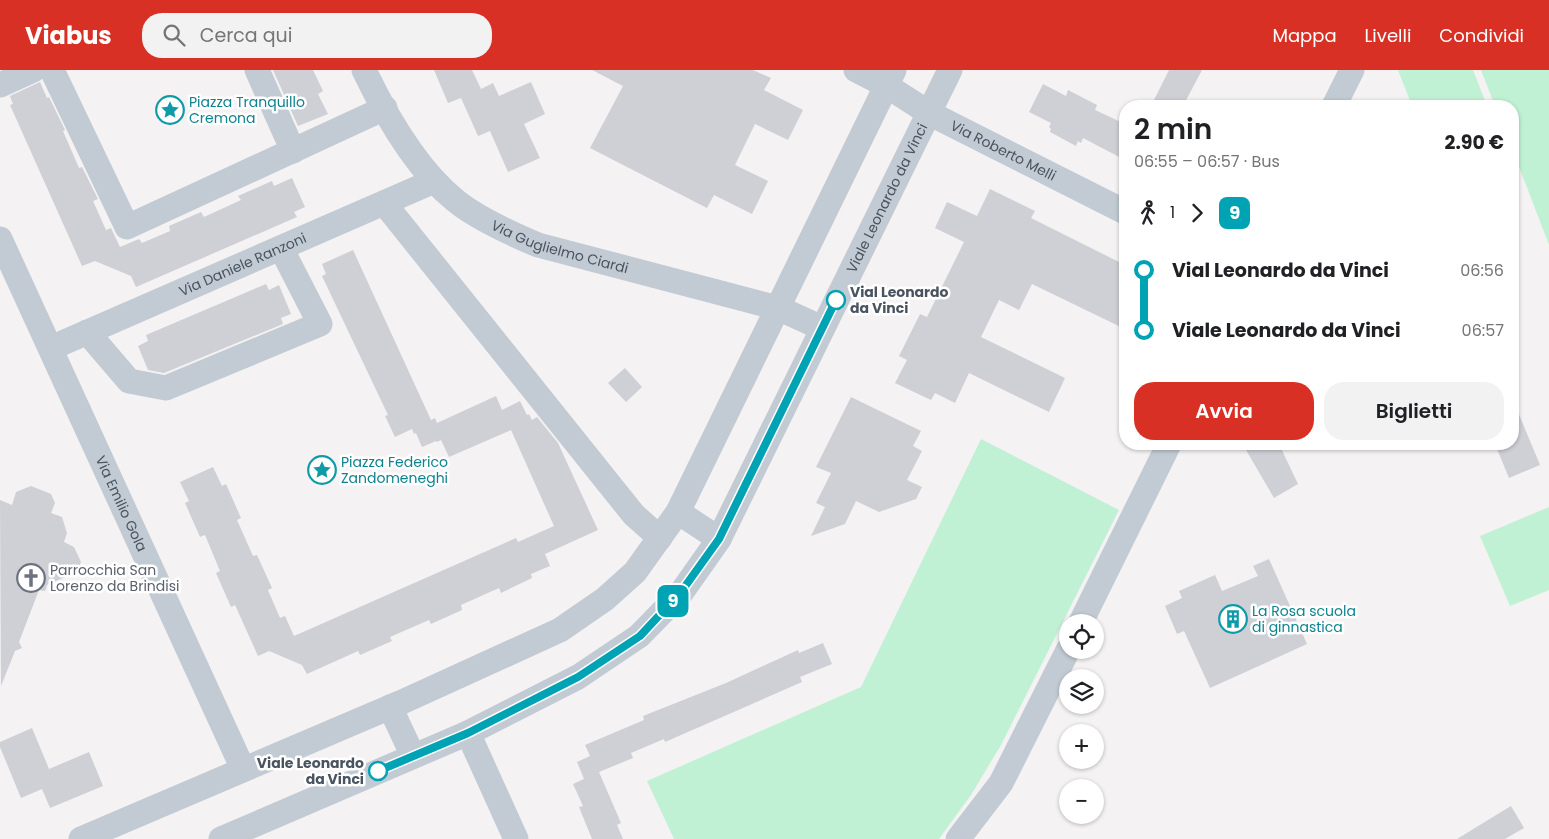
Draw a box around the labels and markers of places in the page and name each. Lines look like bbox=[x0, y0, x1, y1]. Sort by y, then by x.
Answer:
place label: Piazza Tranquillo Cremona bbox=[189, 92, 305, 128]
place icon: Piazza Tranquillo Cremona bbox=[155, 95, 185, 125]
place label: Vial Leonardo da Vinci bbox=[850, 282, 949, 318]
marker: Vial Leonardo da Vinci bbox=[826, 290, 846, 310]
place label: Piazza Federico Zandomeneghi bbox=[341, 452, 448, 488]
place icon: Piazza Federico Zandomeneghi bbox=[307, 455, 337, 485]
place label: Parrocchia San Lorenzo da Brindisi bbox=[50, 560, 179, 596]
church icon: Parrocchia San Lorenzo da Brindisi bbox=[16, 563, 46, 593]
place label: La Rosa scuola di ginnastica bbox=[1252, 601, 1356, 637]
building icon: La Rosa scuola di ginnastica bbox=[1218, 604, 1248, 634]
place label: Viale Leonardo da Vinci bbox=[257, 753, 364, 789]
marker: Viale Leonardo da Vinci bbox=[368, 761, 388, 781]

